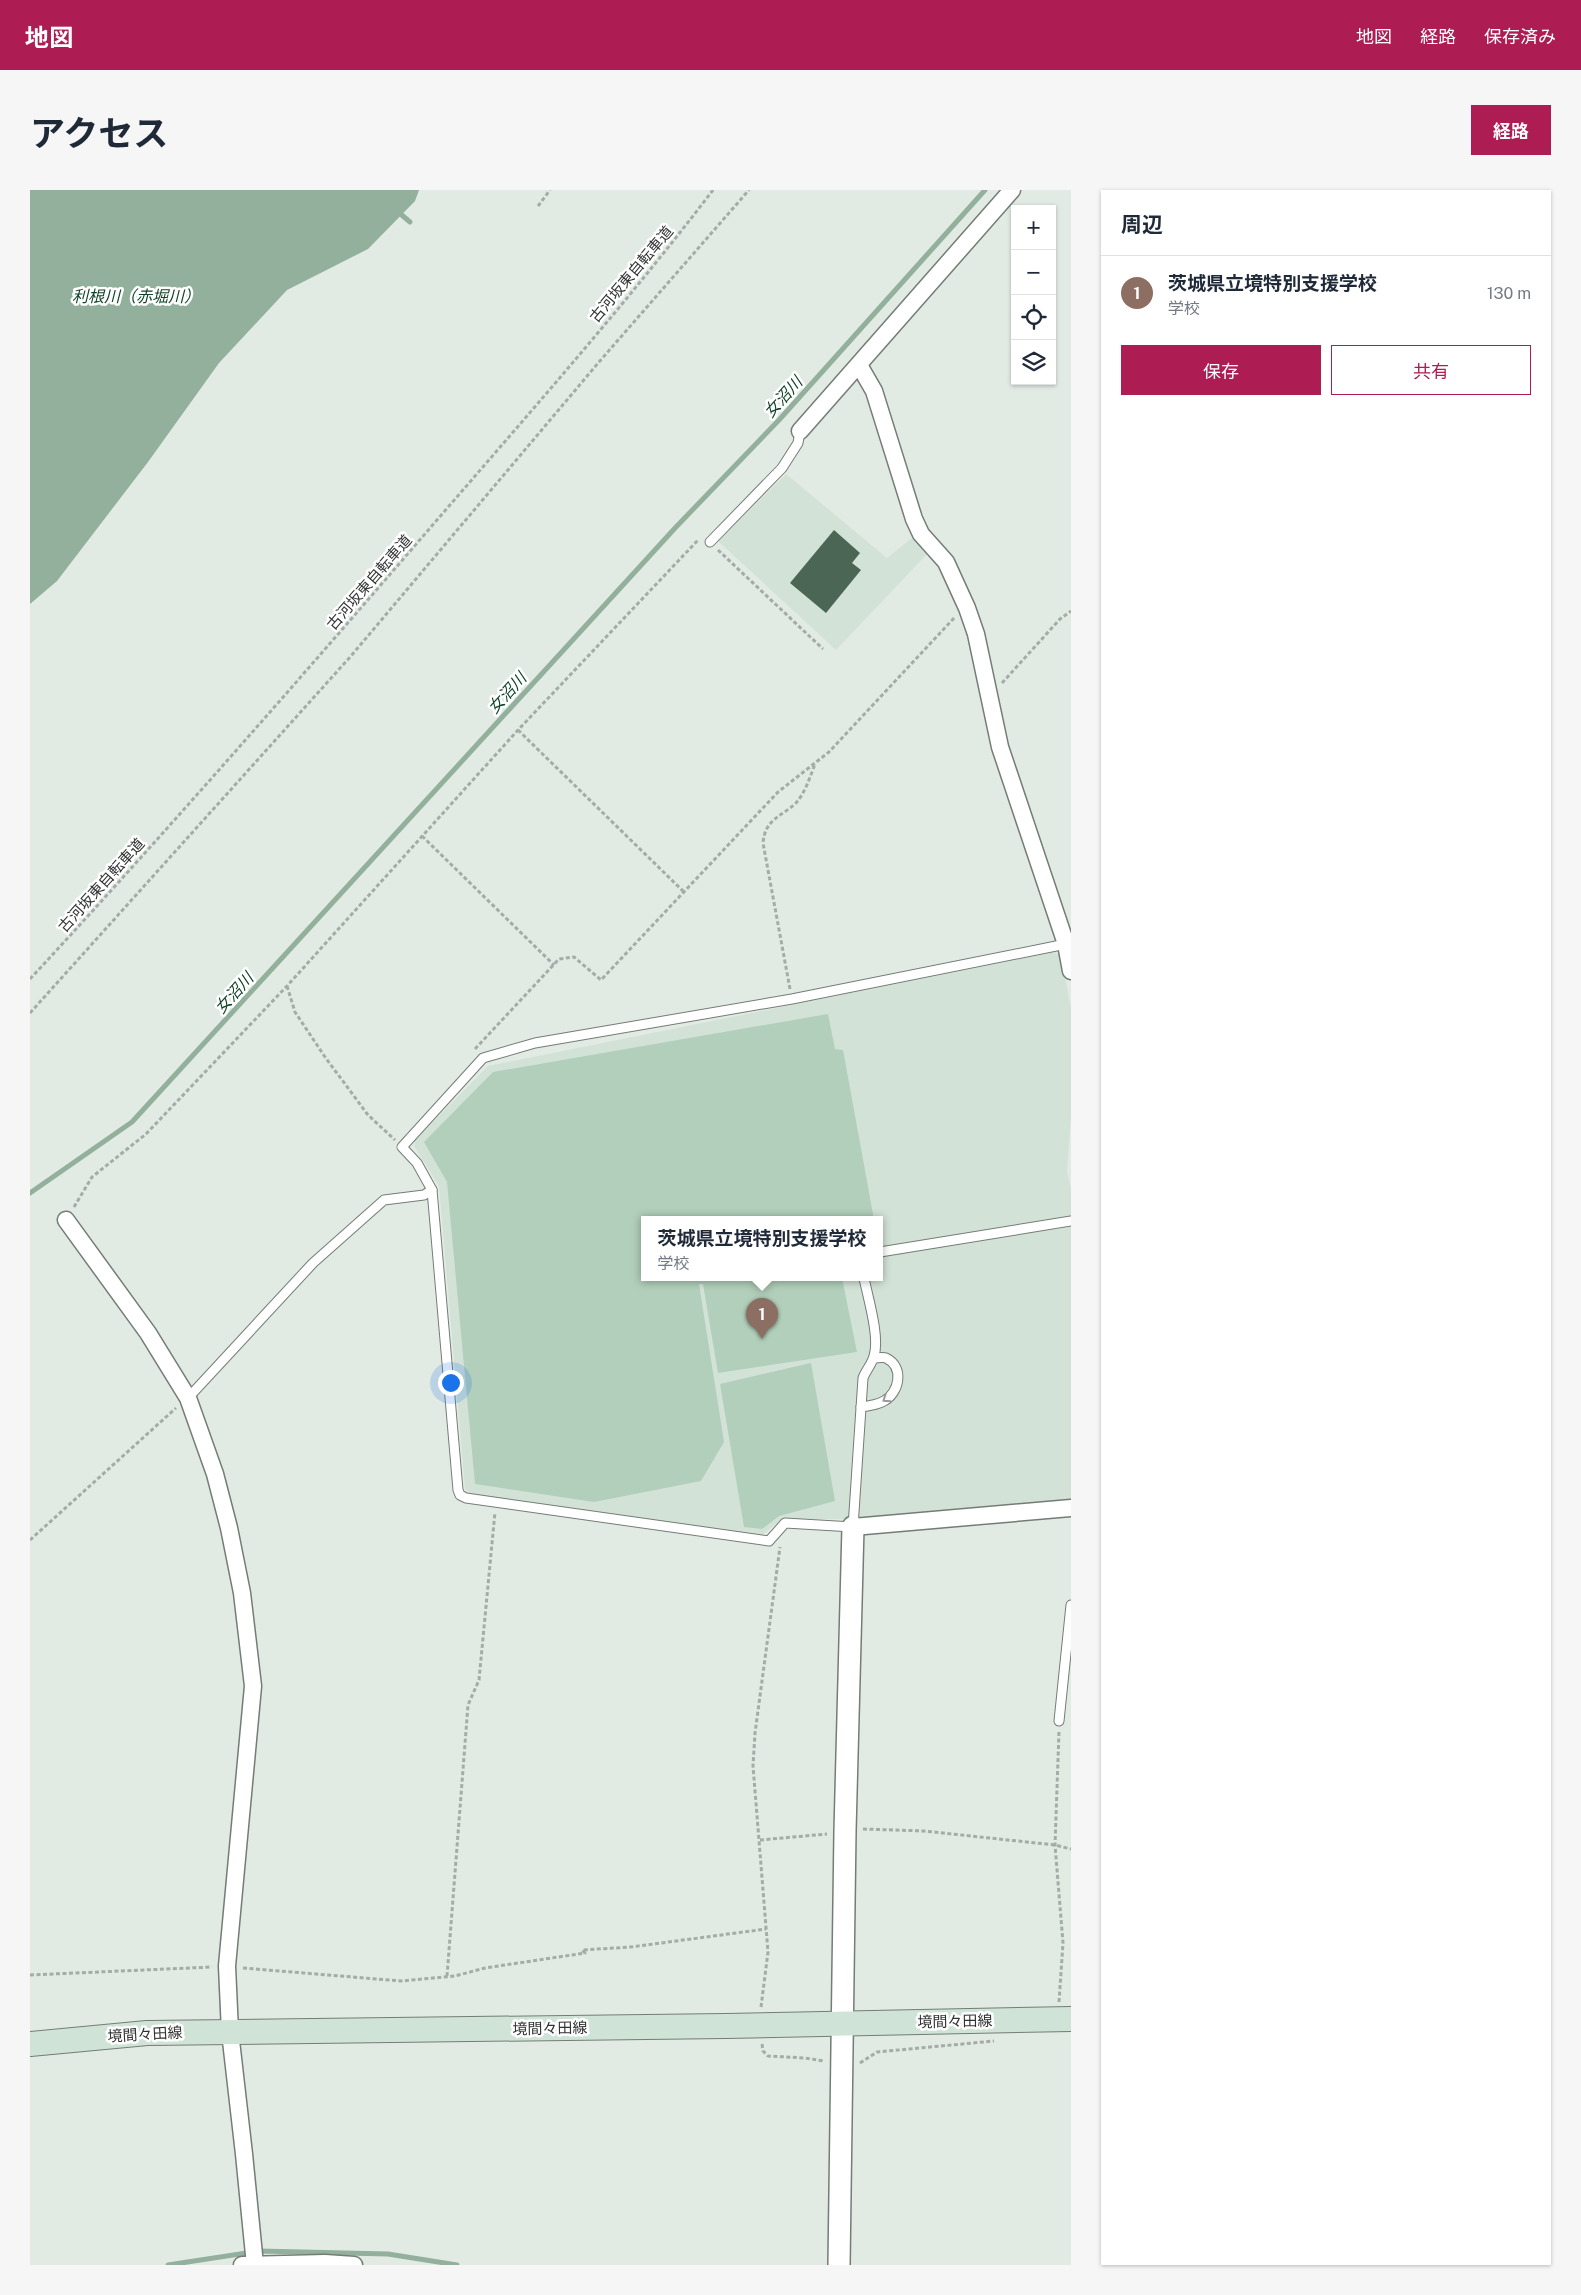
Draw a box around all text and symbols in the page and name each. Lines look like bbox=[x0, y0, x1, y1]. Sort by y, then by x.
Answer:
text: 地図 bbox=[25, 23, 73, 51]
text: 地図 bbox=[1356, 26, 1392, 47]
text: 経路 bbox=[1420, 26, 1456, 47]
text: 保存済み bbox=[1484, 26, 1556, 47]
button: 経路 bbox=[1471, 105, 1551, 155]
text: アクセス bbox=[30, 113, 168, 154]
map controls bbox=[1011, 205, 1056, 385]
button: + bbox=[1011, 205, 1056, 250]
text: 周辺 bbox=[1121, 212, 1163, 237]
street label: 古河坂東自転車道 bbox=[586, 223, 676, 325]
button: − bbox=[1011, 250, 1056, 295]
text: 茨城県立境特別支援学校 bbox=[1168, 272, 1377, 294]
text: 1 bbox=[1134, 284, 1140, 303]
text: 130 m bbox=[1487, 284, 1531, 303]
water label: 利根川（赤堀川） bbox=[72, 287, 200, 306]
button: locate bbox=[1011, 295, 1056, 340]
text: 学校 bbox=[1168, 299, 1200, 318]
button: layers bbox=[1011, 340, 1056, 385]
button: 保存 bbox=[1121, 345, 1321, 395]
button: 共有 bbox=[1331, 345, 1531, 395]
water label: 女沼川 bbox=[760, 371, 807, 421]
street label: 古河坂東自転車道 bbox=[323, 531, 415, 633]
water label: 女沼川 bbox=[484, 667, 531, 717]
street label: 古河坂東自転車道 bbox=[55, 835, 147, 935]
water label: 女沼川 bbox=[211, 967, 258, 1017]
popup bbox=[641, 1216, 883, 1281]
text: 茨城県立境特別支援学校 bbox=[657, 1227, 867, 1249]
text: 学校 bbox=[657, 1254, 690, 1273]
pin: 1 bbox=[746, 1298, 778, 1339]
your location bbox=[438, 1370, 464, 1396]
one-way arrow bbox=[882, 1393, 892, 1402]
street label: 境間々田線 bbox=[917, 2012, 993, 2030]
street label: 境間々田線 bbox=[512, 2019, 588, 2037]
street label: 境間々田線 bbox=[107, 2024, 183, 2044]

